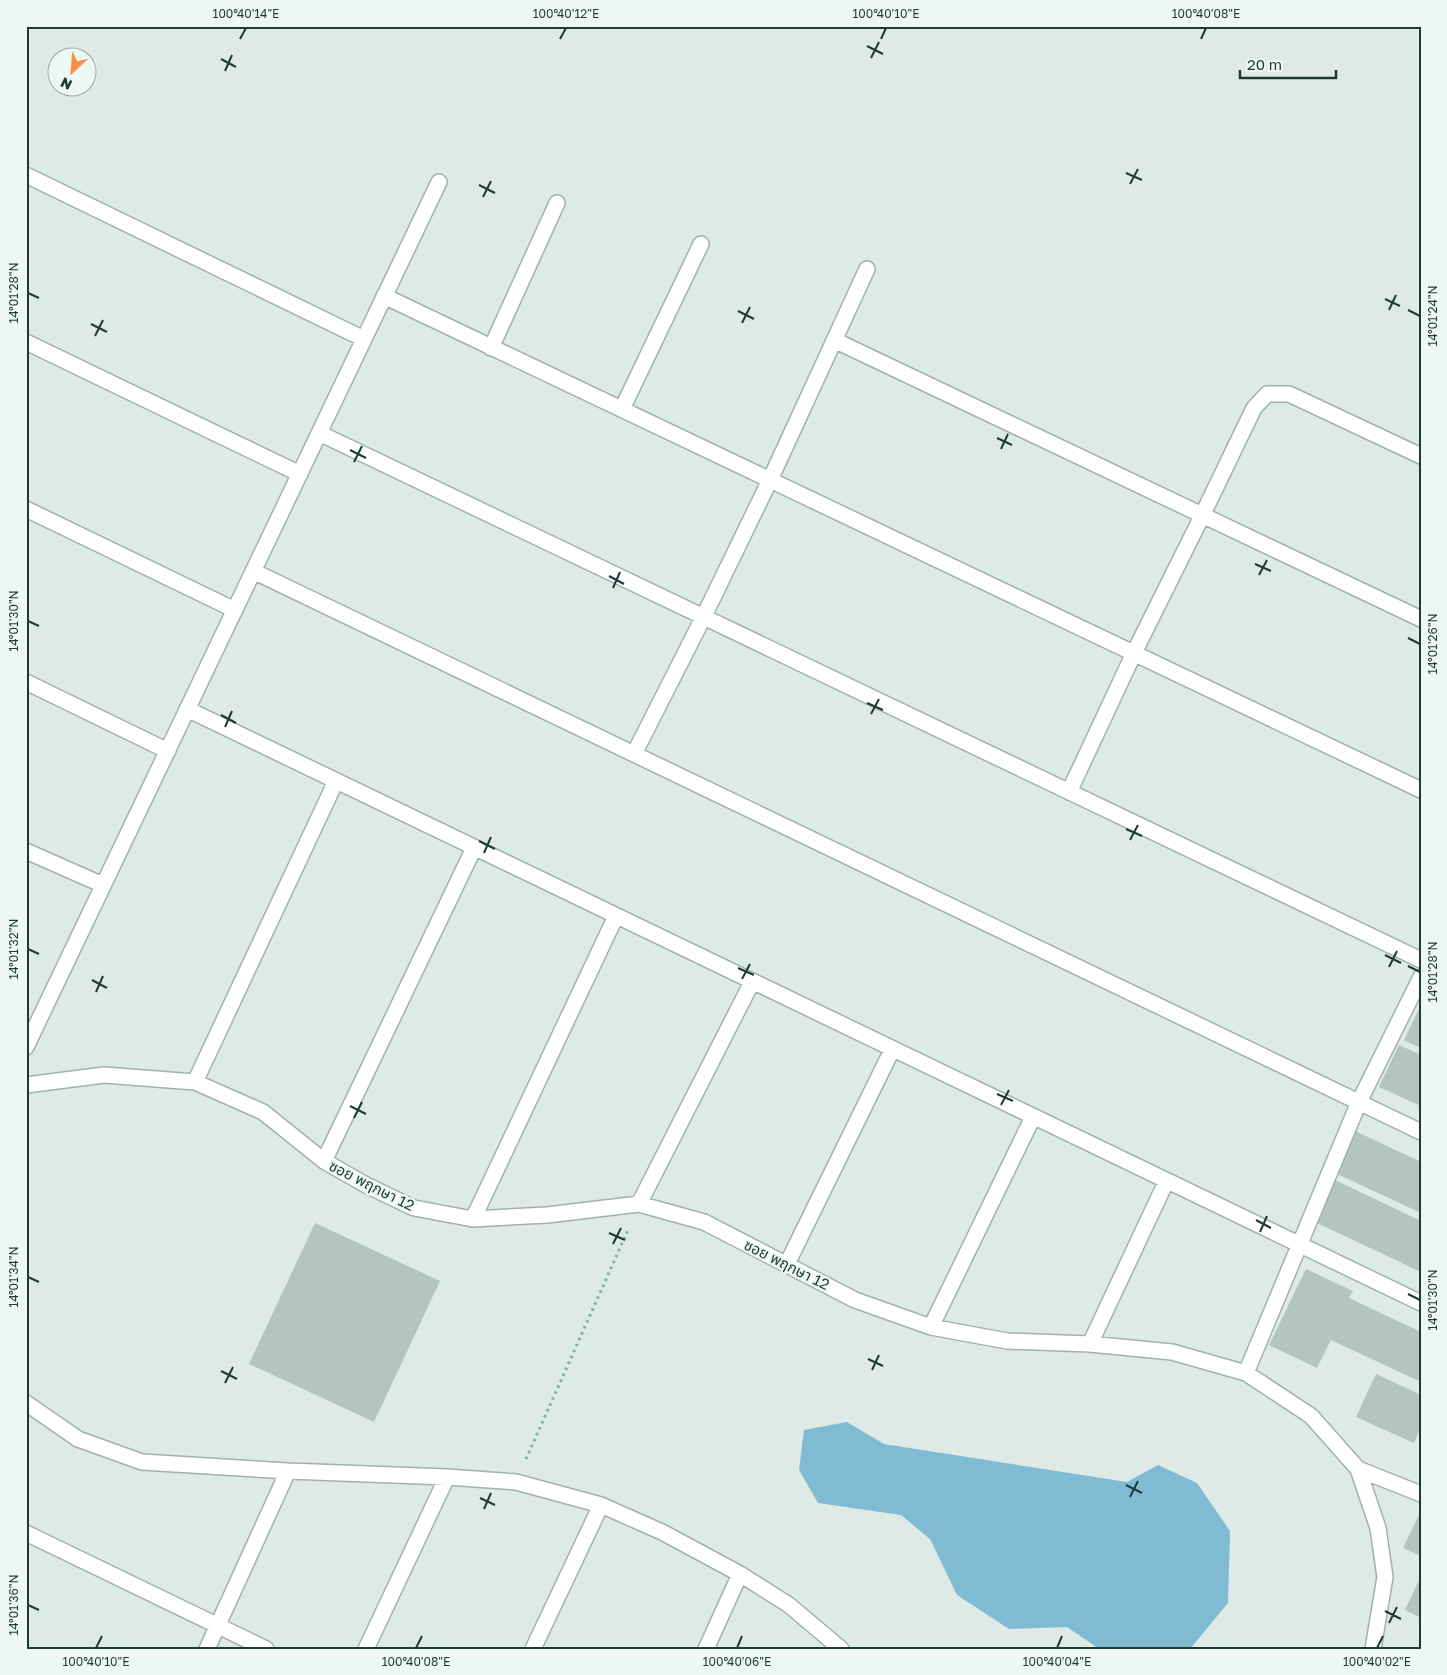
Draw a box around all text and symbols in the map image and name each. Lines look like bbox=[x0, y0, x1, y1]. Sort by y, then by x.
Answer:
text: 100°40'14"E bbox=[213, 6, 279, 21]
text: 100°40'12"E bbox=[533, 6, 599, 21]
text: 100°40'10"E bbox=[853, 6, 919, 21]
text: 100°40'08"E bbox=[1172, 6, 1240, 21]
north arrow bbox=[48, 48, 98, 98]
scale bar bbox=[1240, 48, 1336, 80]
text: 20 m bbox=[1247, 55, 1282, 73]
text: N bbox=[58, 74, 75, 94]
text: 14°01'28"N bbox=[6, 262, 21, 324]
text: 14°01'24"N bbox=[1425, 285, 1440, 347]
text: 14°01'30"N bbox=[6, 590, 21, 652]
text: 14°01'26"N bbox=[1425, 613, 1440, 675]
text: 14°01'32"N bbox=[6, 919, 21, 979]
text: 14°01'28"N bbox=[1425, 941, 1440, 1003]
street label: ซอย พฤกษา 12 bbox=[326, 1156, 418, 1214]
street label: ซอย พฤกษา 12 bbox=[741, 1235, 833, 1293]
text: 14°01'34"N bbox=[6, 1246, 21, 1308]
text: 14°01'30"N bbox=[1425, 1269, 1440, 1331]
text: 14°01'36"N bbox=[6, 1574, 21, 1636]
text: 100°40'10"E bbox=[63, 1654, 129, 1669]
text: 100°40'08"E bbox=[382, 1654, 450, 1669]
text: 100°40'06"E bbox=[703, 1654, 771, 1669]
text: 100°40'04"E bbox=[1023, 1654, 1091, 1669]
text: 100°40'02"E bbox=[1343, 1654, 1411, 1669]

